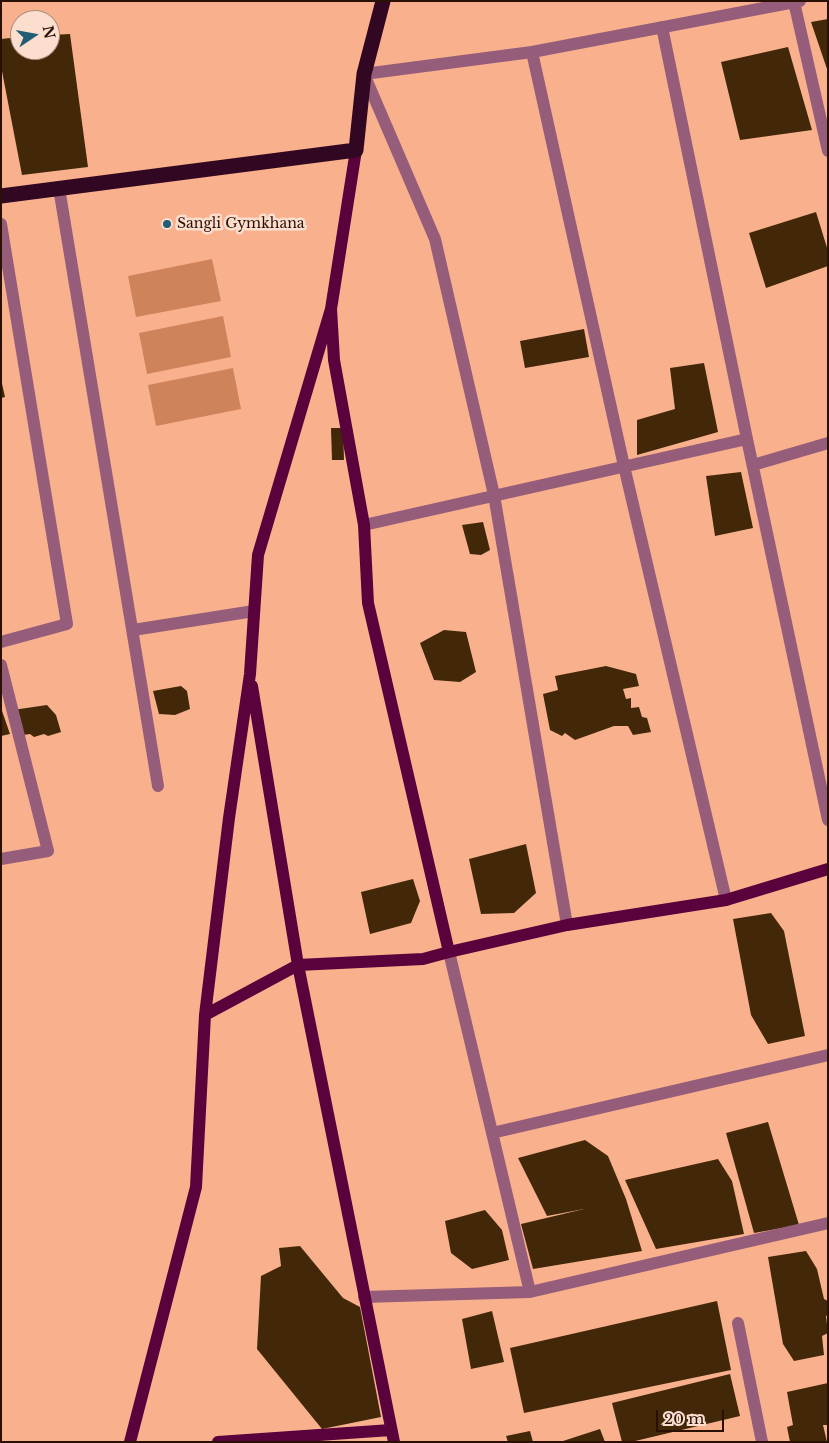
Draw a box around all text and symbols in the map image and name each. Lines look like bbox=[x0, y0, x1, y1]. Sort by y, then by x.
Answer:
north arrow bbox=[10, 10, 60, 60]
text: N bbox=[39, 24, 59, 40]
place label: Sangli Gymkhana bbox=[177, 216, 305, 232]
marker: Sangli Gymkhana bbox=[161, 218, 173, 230]
scale bar bbox=[659, 1400, 726, 1432]
text: 20 m bbox=[664, 1409, 704, 1428]

